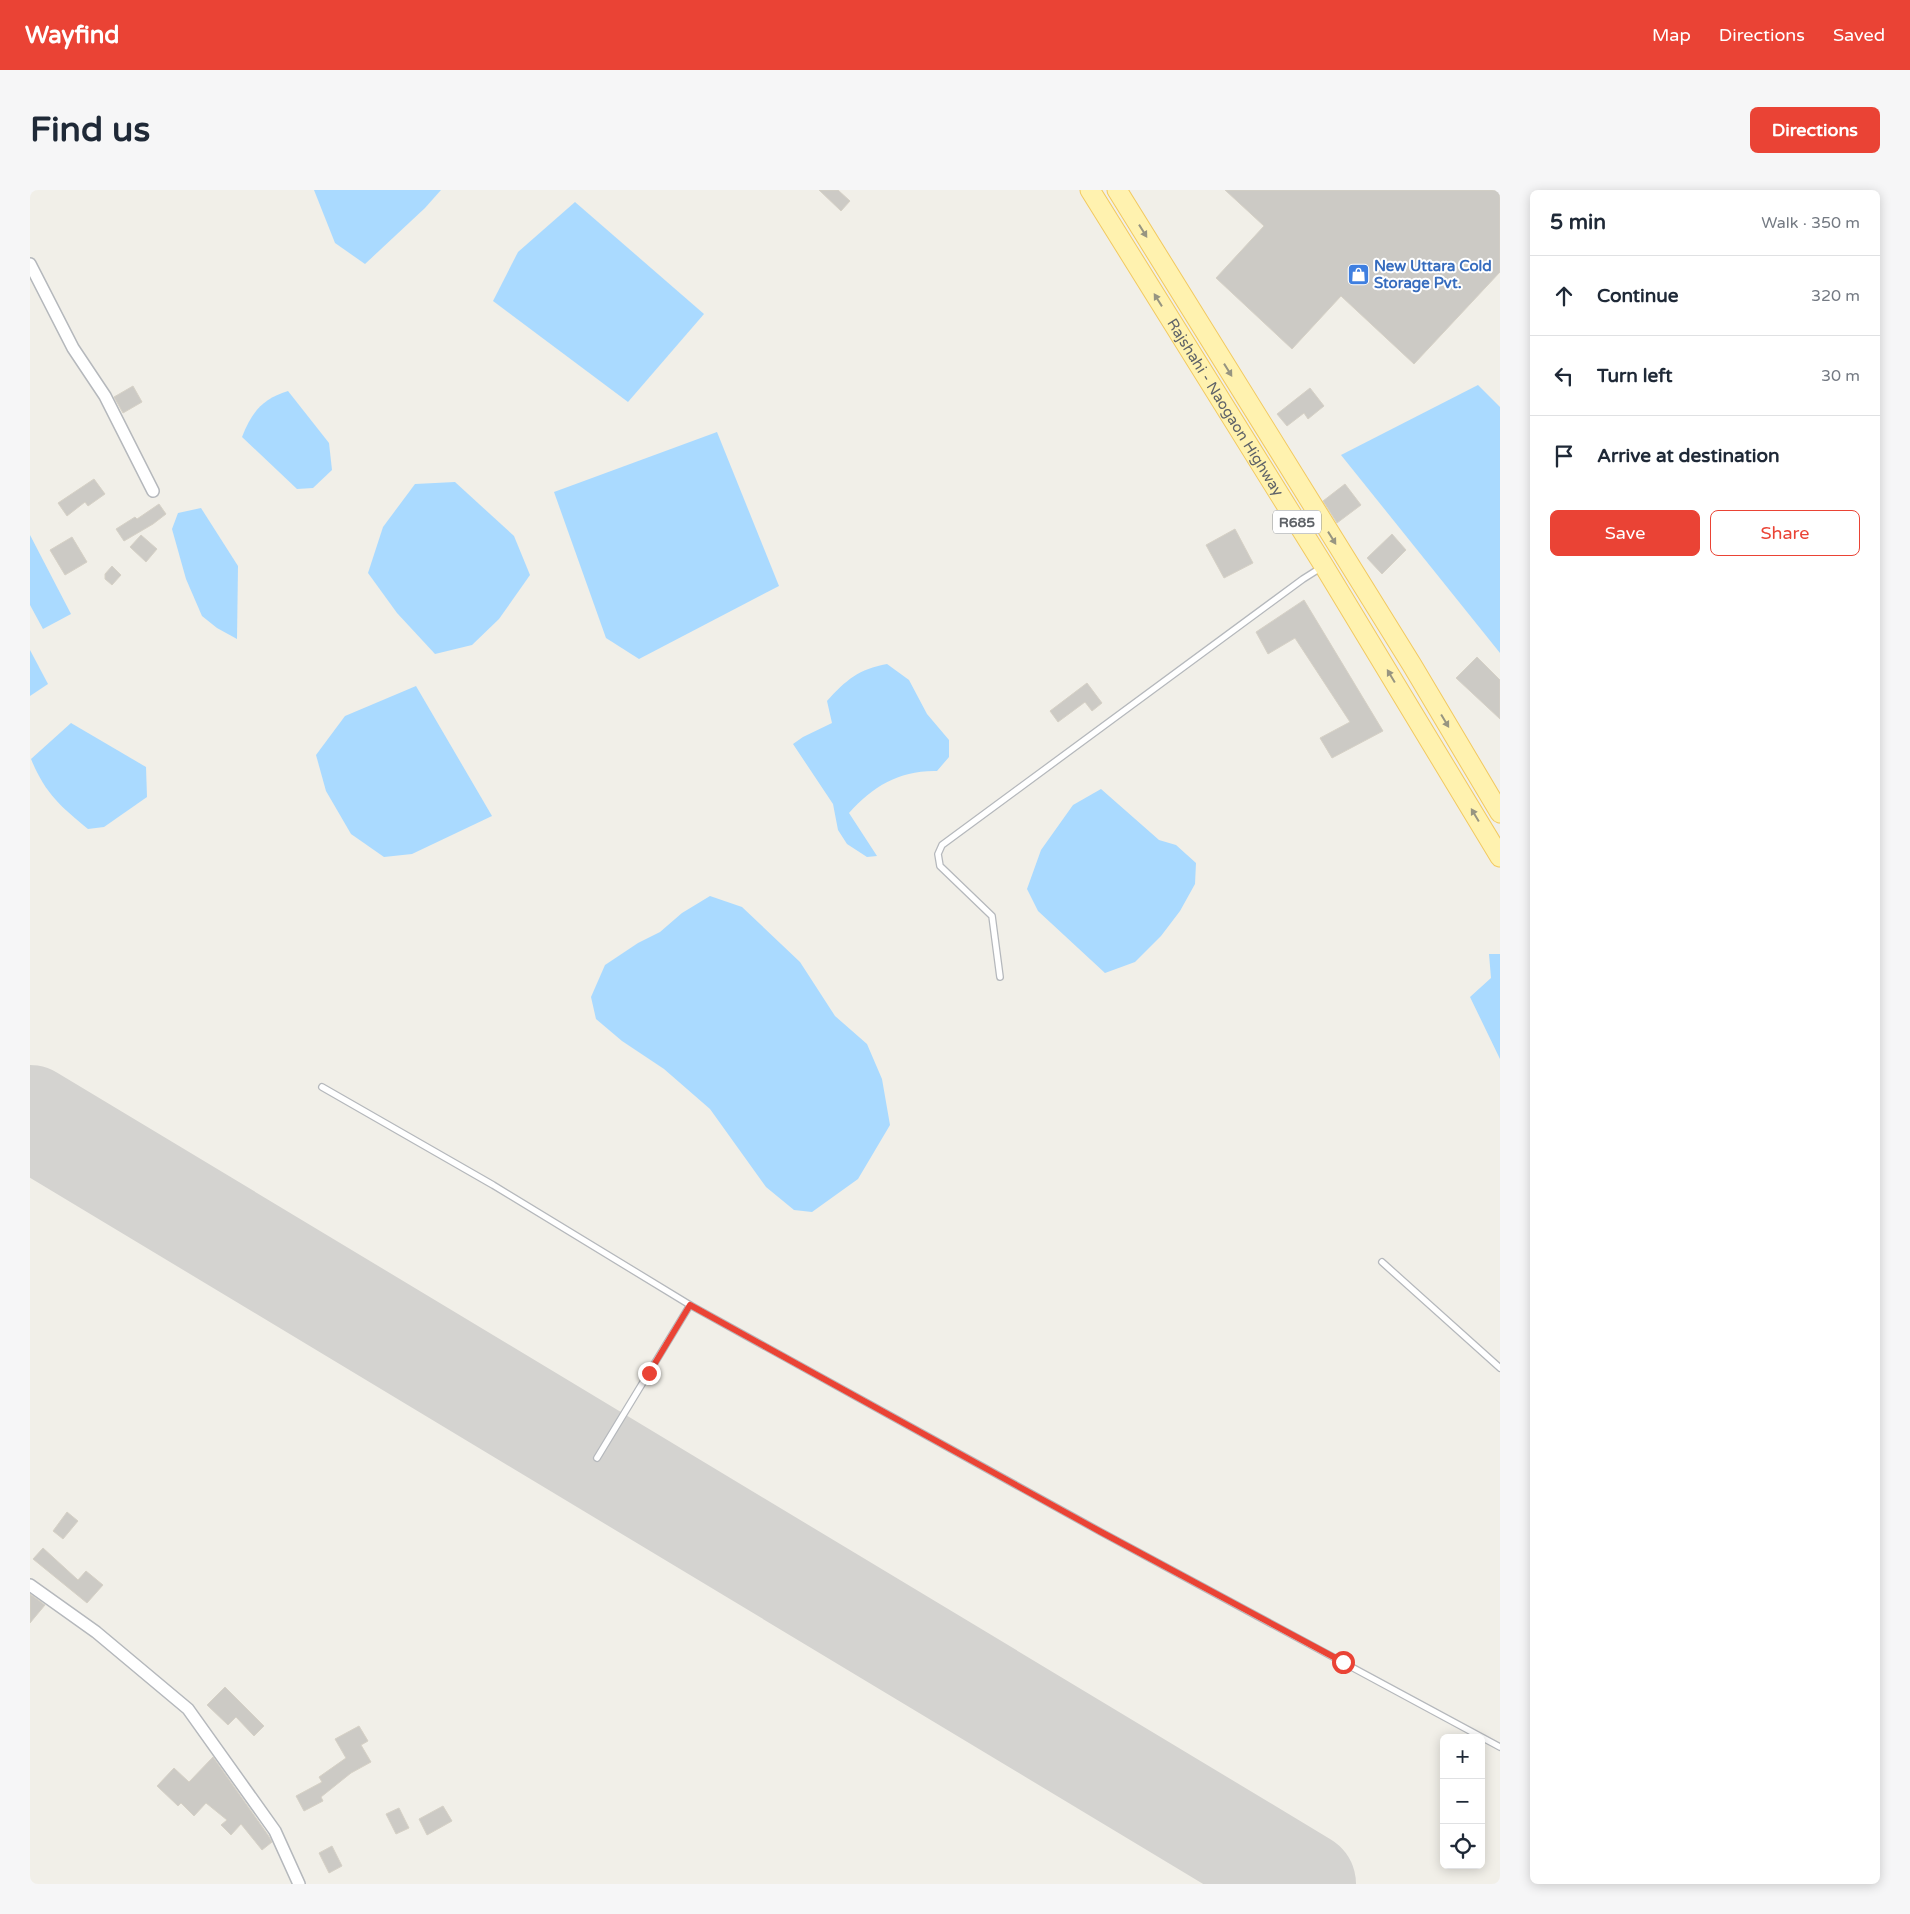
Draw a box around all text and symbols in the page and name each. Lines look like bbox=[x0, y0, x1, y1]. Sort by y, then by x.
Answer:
text: Wayfind bbox=[25, 21, 120, 50]
text: Map bbox=[1652, 24, 1691, 46]
text: Directions bbox=[1719, 24, 1805, 46]
text: Saved bbox=[1833, 24, 1885, 46]
button: Directions bbox=[1750, 107, 1880, 153]
text: Find us bbox=[30, 109, 150, 151]
text: 5 min bbox=[1550, 210, 1606, 235]
text: Walk · 350 m bbox=[1761, 213, 1860, 233]
one-way arrow bbox=[1138, 225, 1147, 238]
place label: New Uttara Cold Storage Pvt. bbox=[1374, 257, 1492, 293]
shop icon: New Uttara Cold Storage Pvt. bbox=[1346, 263, 1370, 287]
icon: ahead bbox=[1550, 282, 1578, 310]
text: Continue bbox=[1597, 285, 1679, 307]
text: 320 m bbox=[1811, 286, 1860, 306]
one-way arrow bbox=[1154, 293, 1163, 306]
street label: Rajshahi - Naogaon Highway bbox=[1163, 315, 1287, 499]
icon: left bbox=[1550, 362, 1578, 390]
one-way arrow bbox=[1224, 363, 1233, 376]
text: Turn left bbox=[1597, 365, 1673, 387]
text: 30 m bbox=[1821, 366, 1860, 386]
icon: arrive bbox=[1550, 442, 1578, 470]
text: Arrive at destination bbox=[1597, 445, 1780, 467]
button: Save bbox=[1550, 510, 1700, 556]
button: Share bbox=[1710, 510, 1860, 556]
road number: R685 bbox=[1273, 511, 1321, 534]
one-way arrow bbox=[1328, 531, 1337, 544]
one-way arrow bbox=[1387, 669, 1396, 682]
one-way arrow bbox=[1440, 714, 1449, 727]
one-way arrow bbox=[1470, 809, 1479, 822]
route end bbox=[638, 1362, 661, 1385]
route start bbox=[1332, 1651, 1355, 1674]
map controls bbox=[1440, 1734, 1485, 1869]
button: + bbox=[1440, 1734, 1485, 1779]
button: − bbox=[1440, 1779, 1485, 1824]
button: locate bbox=[1440, 1824, 1485, 1869]

